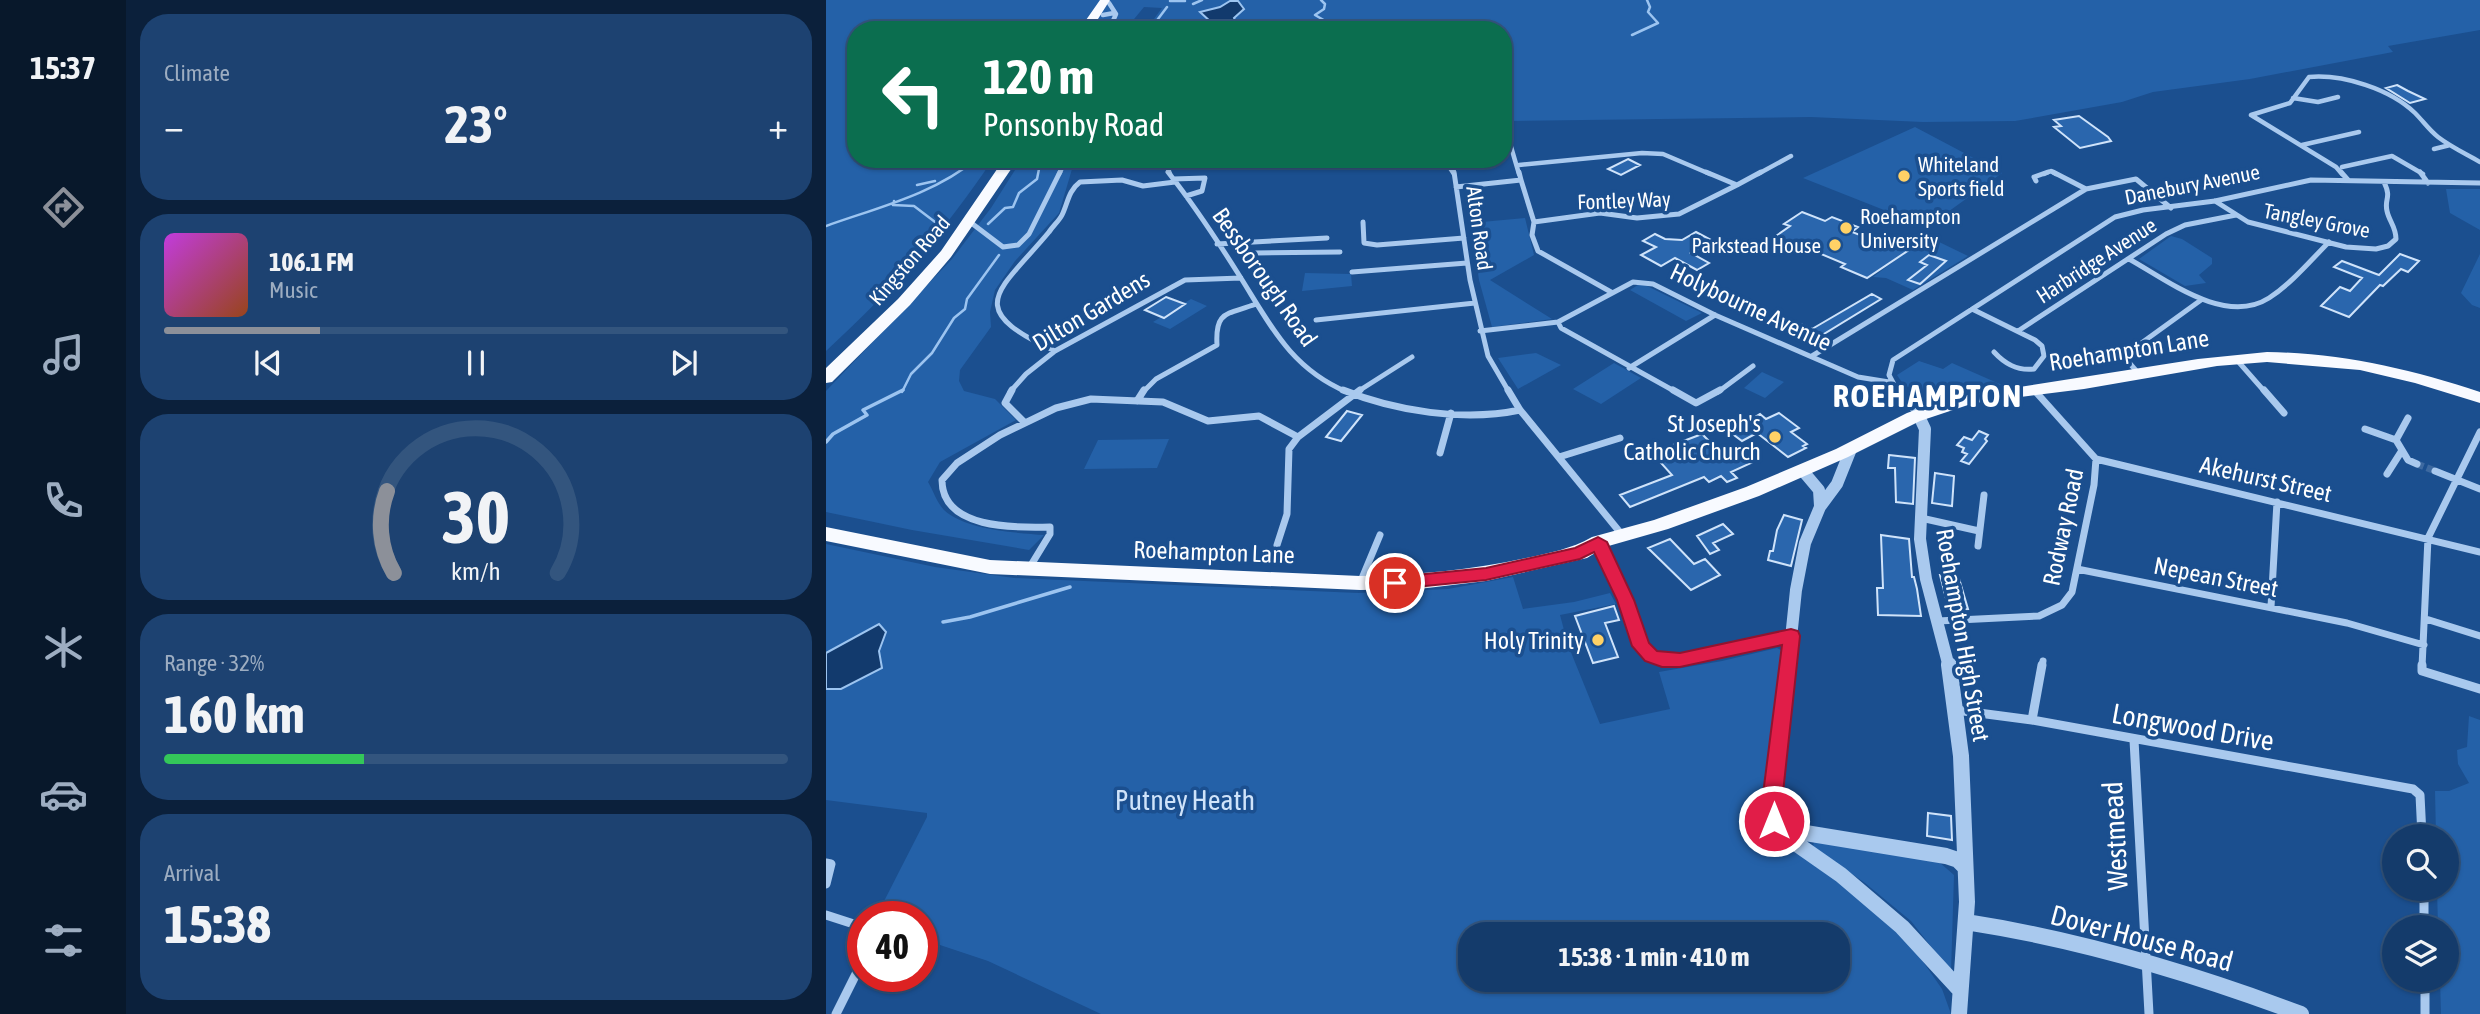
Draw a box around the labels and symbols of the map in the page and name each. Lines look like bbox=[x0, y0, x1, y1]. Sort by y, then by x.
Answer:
place label: Whiteland Sports field bbox=[1918, 152, 2004, 200]
street label: Danebury Avenue bbox=[2122, 159, 2262, 209]
marker: Whiteland Sports field bbox=[1896, 168, 1912, 184]
street label: Alton Road bbox=[1462, 184, 1498, 272]
street label: Fontley Way bbox=[1577, 186, 1671, 214]
street label: Tangley Grove bbox=[2262, 198, 2372, 242]
street label: Bessborough Road bbox=[1207, 203, 1323, 351]
place label: Roehampton University bbox=[1860, 204, 1961, 252]
street label: Kingston Road bbox=[864, 210, 954, 310]
street label: Harbridge Avenue bbox=[2031, 212, 2161, 308]
marker: Roehampton University bbox=[1838, 220, 1854, 236]
place label: Parkstead House bbox=[1691, 233, 1821, 257]
marker: Parkstead House bbox=[1827, 237, 1843, 253]
street label: Holybourne Avenue bbox=[1666, 258, 1836, 356]
street label: Dilton Gardens bbox=[1028, 266, 1154, 356]
street label: Roehampton Lane bbox=[2047, 324, 2211, 376]
district label: ROEHAMPTON bbox=[1833, 377, 2023, 414]
place label: St Joseph's Catholic Church bbox=[1624, 410, 1761, 465]
marker: St Joseph's Catholic Church bbox=[1767, 429, 1783, 445]
street label: Akehurst Street bbox=[2197, 451, 2335, 507]
street label: Rodway Road bbox=[2037, 466, 2089, 588]
street label: Roehampton High Street bbox=[1931, 526, 1995, 744]
street label: Roehampton Lane bbox=[1133, 536, 1295, 568]
street label: Nepean Street bbox=[2152, 552, 2281, 602]
pin bbox=[1365, 553, 1425, 613]
place label: Holy Trinity bbox=[1484, 627, 1584, 654]
marker: Holy Trinity bbox=[1590, 632, 1606, 648]
street label: Longwood Drive bbox=[2110, 697, 2276, 757]
street label: Westmead bbox=[2096, 781, 2134, 891]
park label: Putney Heath bbox=[1115, 784, 1255, 816]
position arrow bbox=[1737, 784, 1811, 858]
street label: Dover House Road bbox=[2047, 898, 2237, 978]
speed limit sign: 40 bbox=[847, 901, 938, 992]

